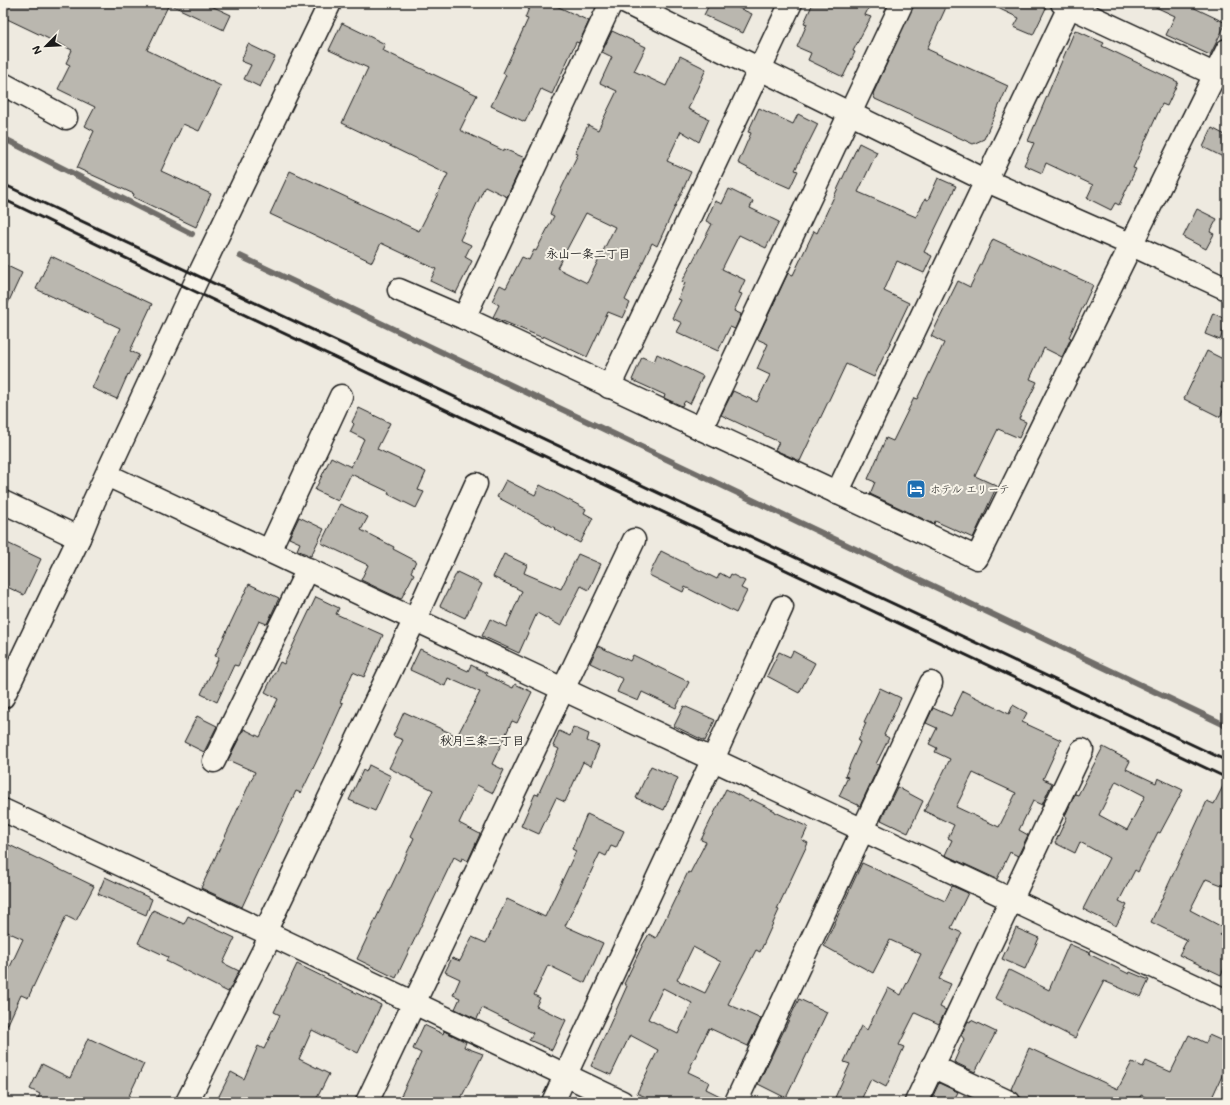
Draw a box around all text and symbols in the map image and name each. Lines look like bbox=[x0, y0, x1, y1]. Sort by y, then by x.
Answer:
north arrow bbox=[26, 26, 66, 66]
text: N bbox=[28, 43, 45, 57]
district label: 永山一条二丁目 bbox=[546, 245, 630, 261]
hotel icon: ホテル エリーテ bbox=[905, 478, 927, 500]
place label: ホテル エリーテ bbox=[930, 481, 1010, 496]
district label: 秋月三条二丁目 bbox=[440, 732, 524, 748]

